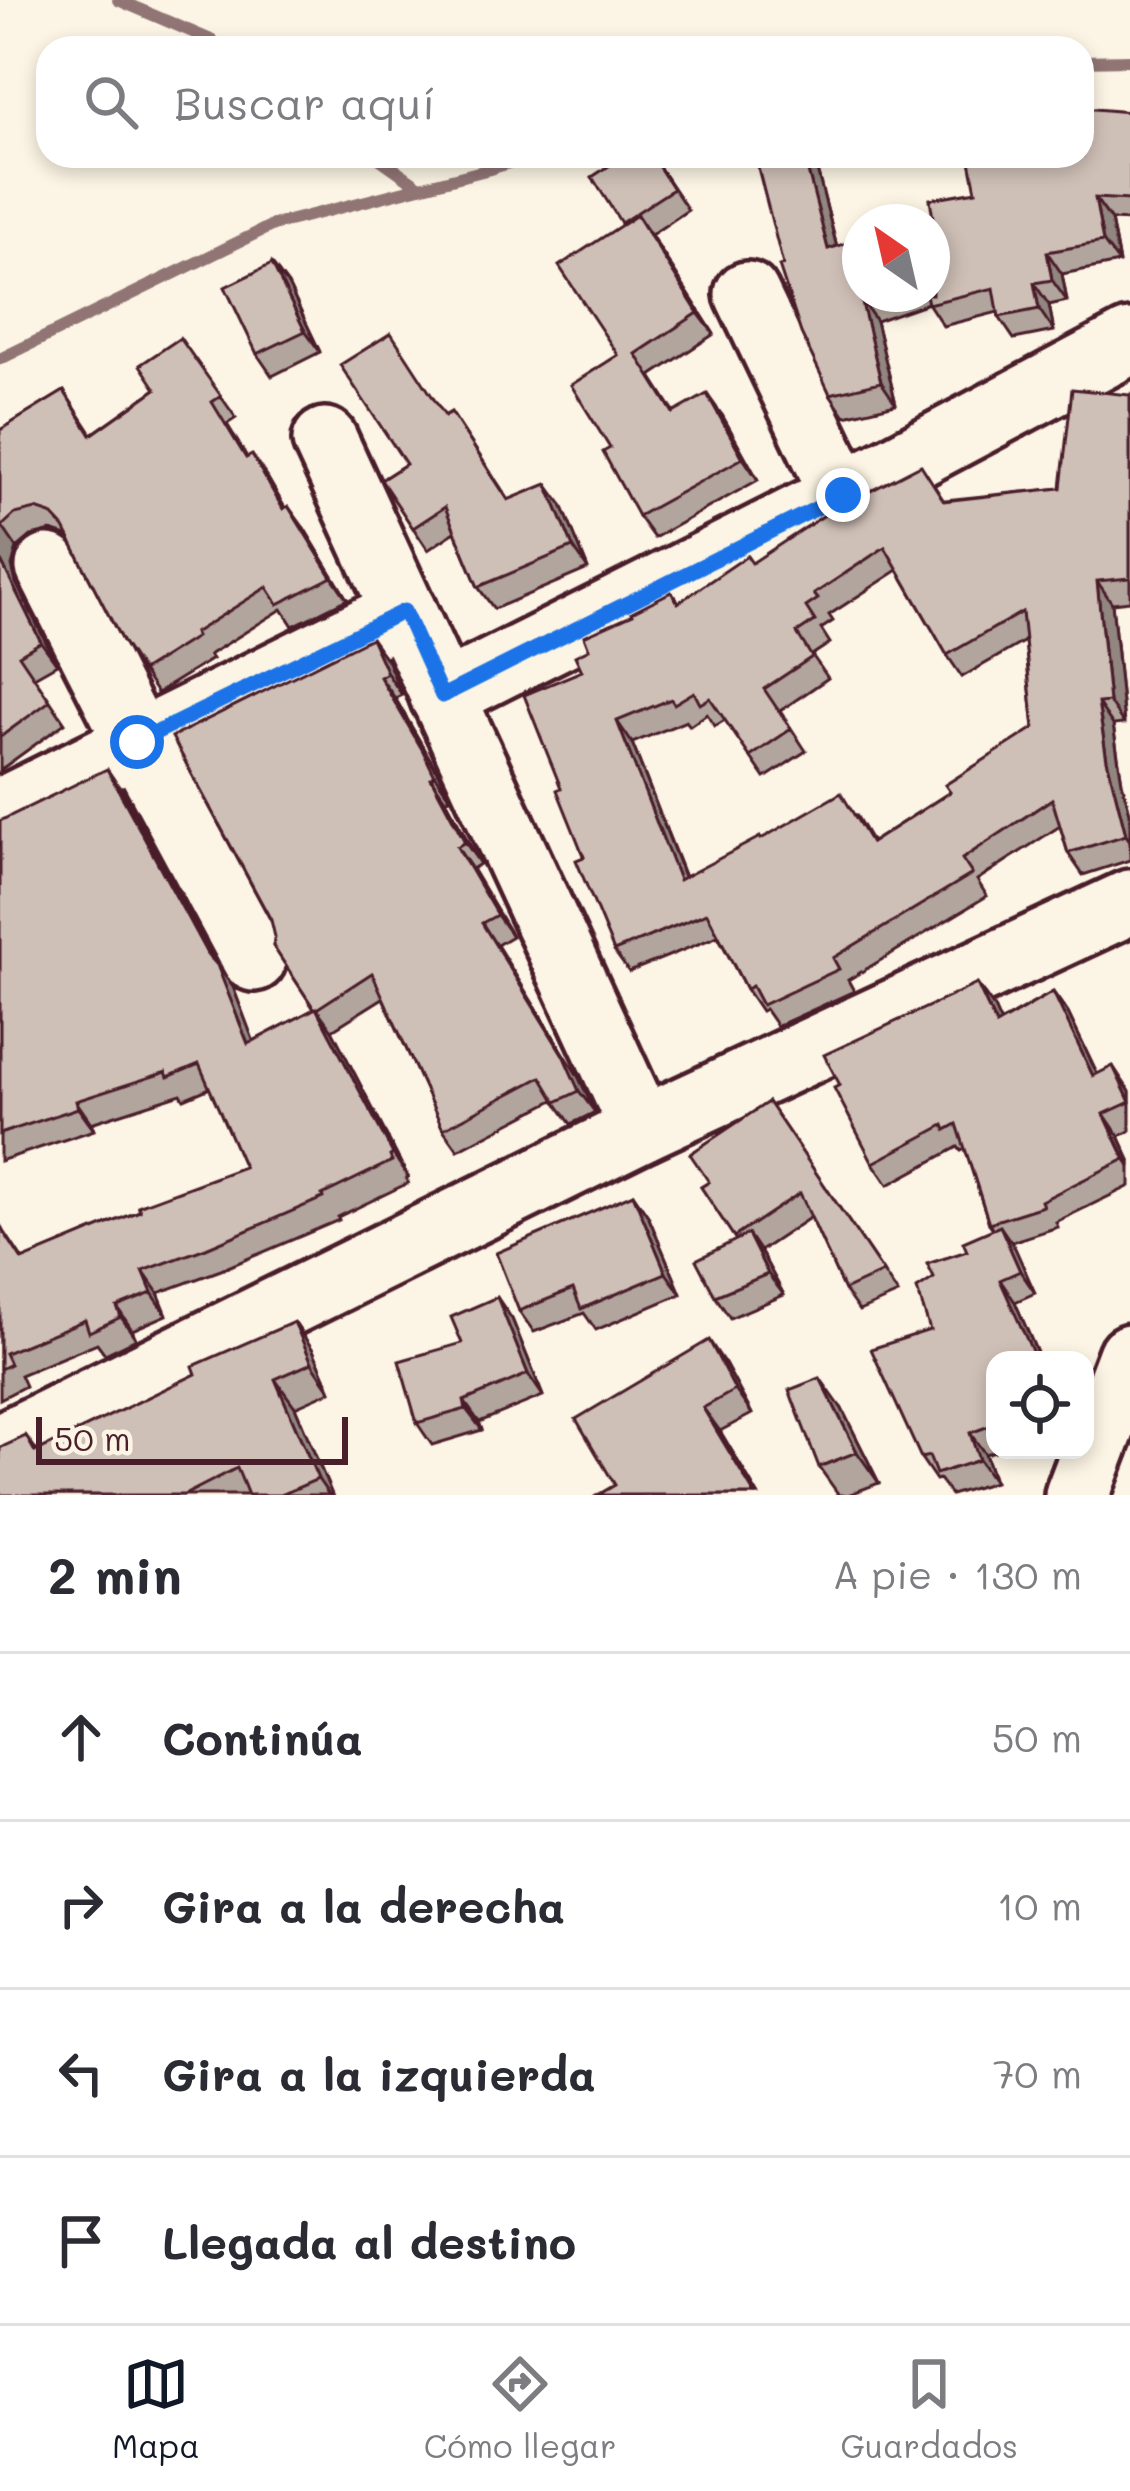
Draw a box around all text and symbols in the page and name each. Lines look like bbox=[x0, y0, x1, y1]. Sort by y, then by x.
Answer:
search box bbox=[36, 36, 1094, 168]
icon: search bbox=[78, 69, 144, 135]
text: Buscar aquí bbox=[174, 73, 436, 131]
north arrow bbox=[842, 204, 950, 312]
route end bbox=[816, 468, 870, 522]
route start bbox=[110, 715, 164, 769]
map controls bbox=[986, 1351, 1094, 1459]
button: locate bbox=[986, 1351, 1094, 1459]
scale bar bbox=[36, 1411, 348, 1464]
text: 50 m bbox=[54, 1416, 130, 1459]
text: 2 min bbox=[48, 1540, 182, 1607]
text: A pie · 130 m bbox=[833, 1548, 1082, 1599]
icon: ahead bbox=[48, 1704, 114, 1770]
text: Continúa bbox=[162, 1708, 363, 1766]
text: 50 m bbox=[992, 1711, 1082, 1762]
icon: right bbox=[48, 1872, 114, 1938]
text: Gira a la derecha bbox=[162, 1876, 565, 1934]
text: 10 m bbox=[997, 1879, 1082, 1930]
icon: left bbox=[48, 2040, 114, 2106]
text: Gira a la izquierda bbox=[162, 2044, 596, 2102]
text: 70 m bbox=[993, 2047, 1082, 2098]
icon: arrive bbox=[48, 2208, 114, 2274]
text: Llegada al destino bbox=[162, 2212, 576, 2270]
tab: Mapa bbox=[112, 2351, 200, 2466]
tab: Cómo llegar bbox=[424, 2351, 616, 2466]
tab: Guardados bbox=[840, 2351, 1018, 2466]

